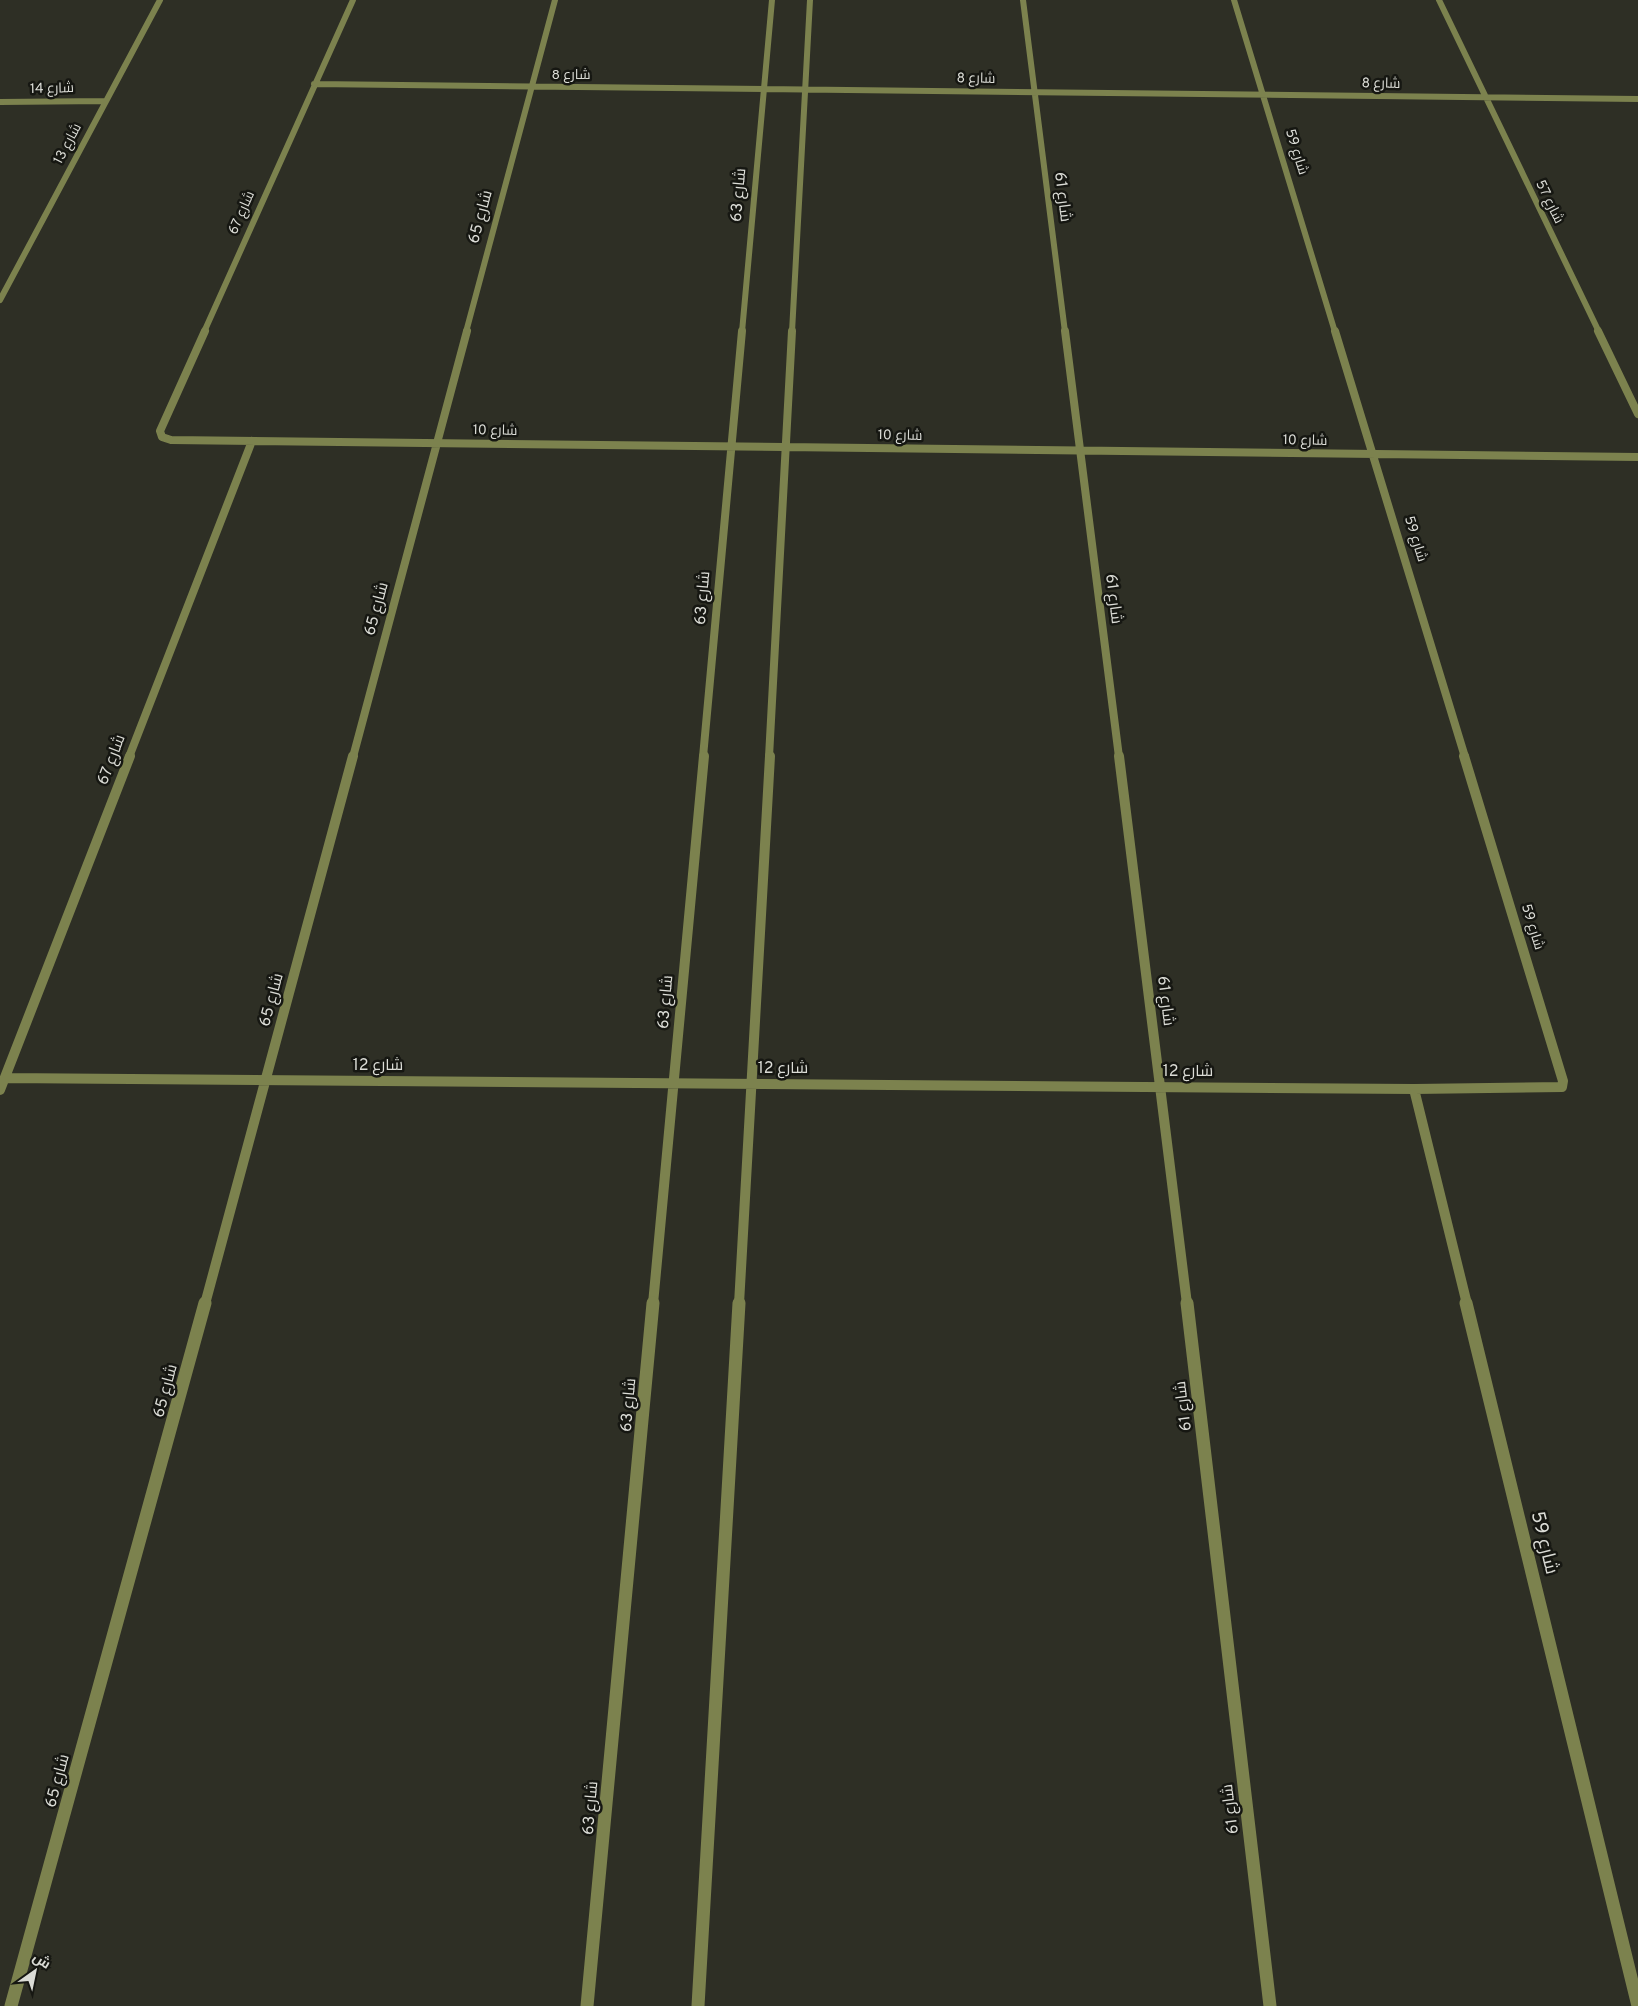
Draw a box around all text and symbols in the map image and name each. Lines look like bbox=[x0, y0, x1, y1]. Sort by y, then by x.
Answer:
street label: شارع 8 bbox=[552, 67, 590, 84]
street label: شارع 8 bbox=[956, 70, 996, 88]
street label: شارع 8 bbox=[1361, 75, 1401, 93]
street label: شارع 14 bbox=[30, 80, 74, 98]
street label: شارع 13 bbox=[50, 121, 86, 167]
street label: شارع 59 bbox=[1281, 127, 1311, 177]
street label: شارع 63 bbox=[727, 167, 751, 223]
street label: شارع 61 bbox=[1049, 171, 1075, 223]
street label: شارع 57 bbox=[1531, 177, 1567, 227]
street label: شارع 65 bbox=[464, 188, 498, 246]
street label: شارع 67 bbox=[225, 189, 259, 237]
street label: شارع 10 bbox=[473, 422, 517, 440]
street label: شارع 10 bbox=[878, 427, 922, 445]
street label: شارع 10 bbox=[1283, 432, 1327, 450]
street label: شارع 59 bbox=[1400, 514, 1430, 564]
street label: شارع 63 bbox=[691, 570, 715, 626]
street label: شارع 61 bbox=[1100, 573, 1126, 625]
street label: شارع 65 bbox=[360, 580, 394, 638]
street label: شارع 67 bbox=[93, 732, 131, 788]
street label: شارع 59 bbox=[1517, 902, 1547, 952]
street label: شارع 65 bbox=[255, 971, 289, 1029]
street label: شارع 63 bbox=[654, 974, 678, 1030]
street label: شارع 61 bbox=[1152, 975, 1178, 1027]
street label: شارع 12 bbox=[353, 1056, 403, 1076]
street label: شارع 12 bbox=[758, 1059, 808, 1079]
street label: شارع 12 bbox=[1163, 1062, 1213, 1082]
street label: شارع 65 bbox=[149, 1362, 183, 1420]
street label: شارع 63 bbox=[617, 1377, 641, 1433]
street label: شارع 61 bbox=[1171, 1380, 1197, 1432]
street label: شارع 59 bbox=[1525, 1509, 1563, 1577]
street label: شارع 65 bbox=[41, 1752, 75, 1810]
street label: شارع 63 bbox=[579, 1780, 603, 1836]
street label: شارع 61 bbox=[1218, 1783, 1244, 1835]
north arrow bbox=[10, 1946, 60, 1996]
text: ش bbox=[29, 1948, 54, 1973]

